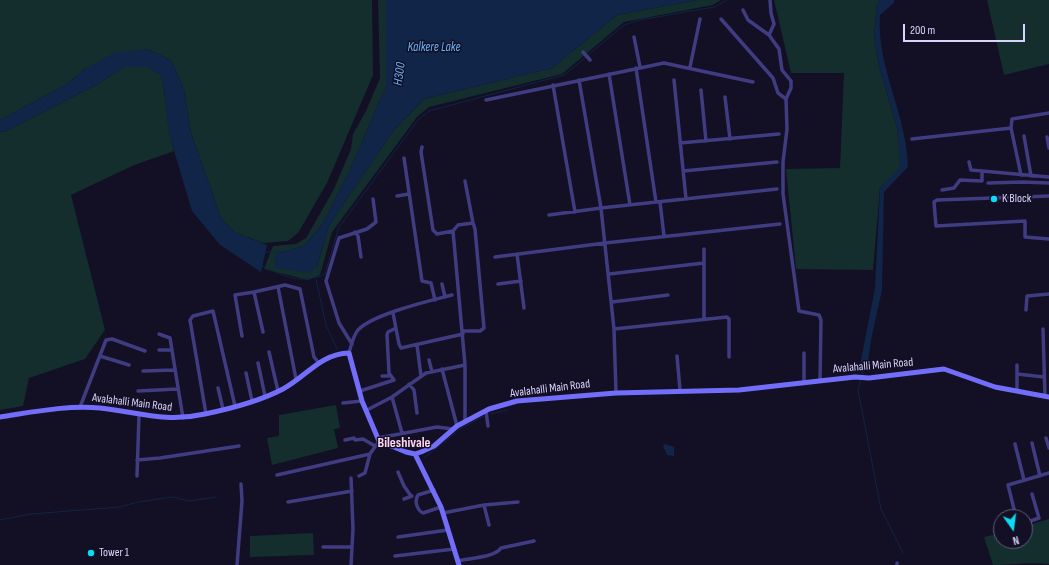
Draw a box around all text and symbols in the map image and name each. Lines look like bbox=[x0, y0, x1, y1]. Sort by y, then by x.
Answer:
scale bar bbox=[905, 16, 1027, 42]
text: 200 m bbox=[910, 23, 935, 38]
water label: Kalkere Lake bbox=[408, 40, 460, 56]
water label: H300 bbox=[391, 61, 409, 87]
place label: K Block bbox=[1002, 192, 1031, 206]
marker: K Block bbox=[989, 194, 999, 204]
street label: Avalahalli Main Road bbox=[832, 355, 914, 377]
street label: Avalahalli Main Road bbox=[509, 377, 591, 401]
street label: Avalahalli Main Road bbox=[91, 391, 173, 415]
district label: Bileshivale bbox=[378, 435, 430, 451]
north arrow bbox=[993, 509, 1033, 549]
text: N bbox=[1011, 533, 1020, 547]
place label: Tower 1 bbox=[99, 546, 129, 560]
marker: Tower 1 bbox=[86, 548, 96, 558]

